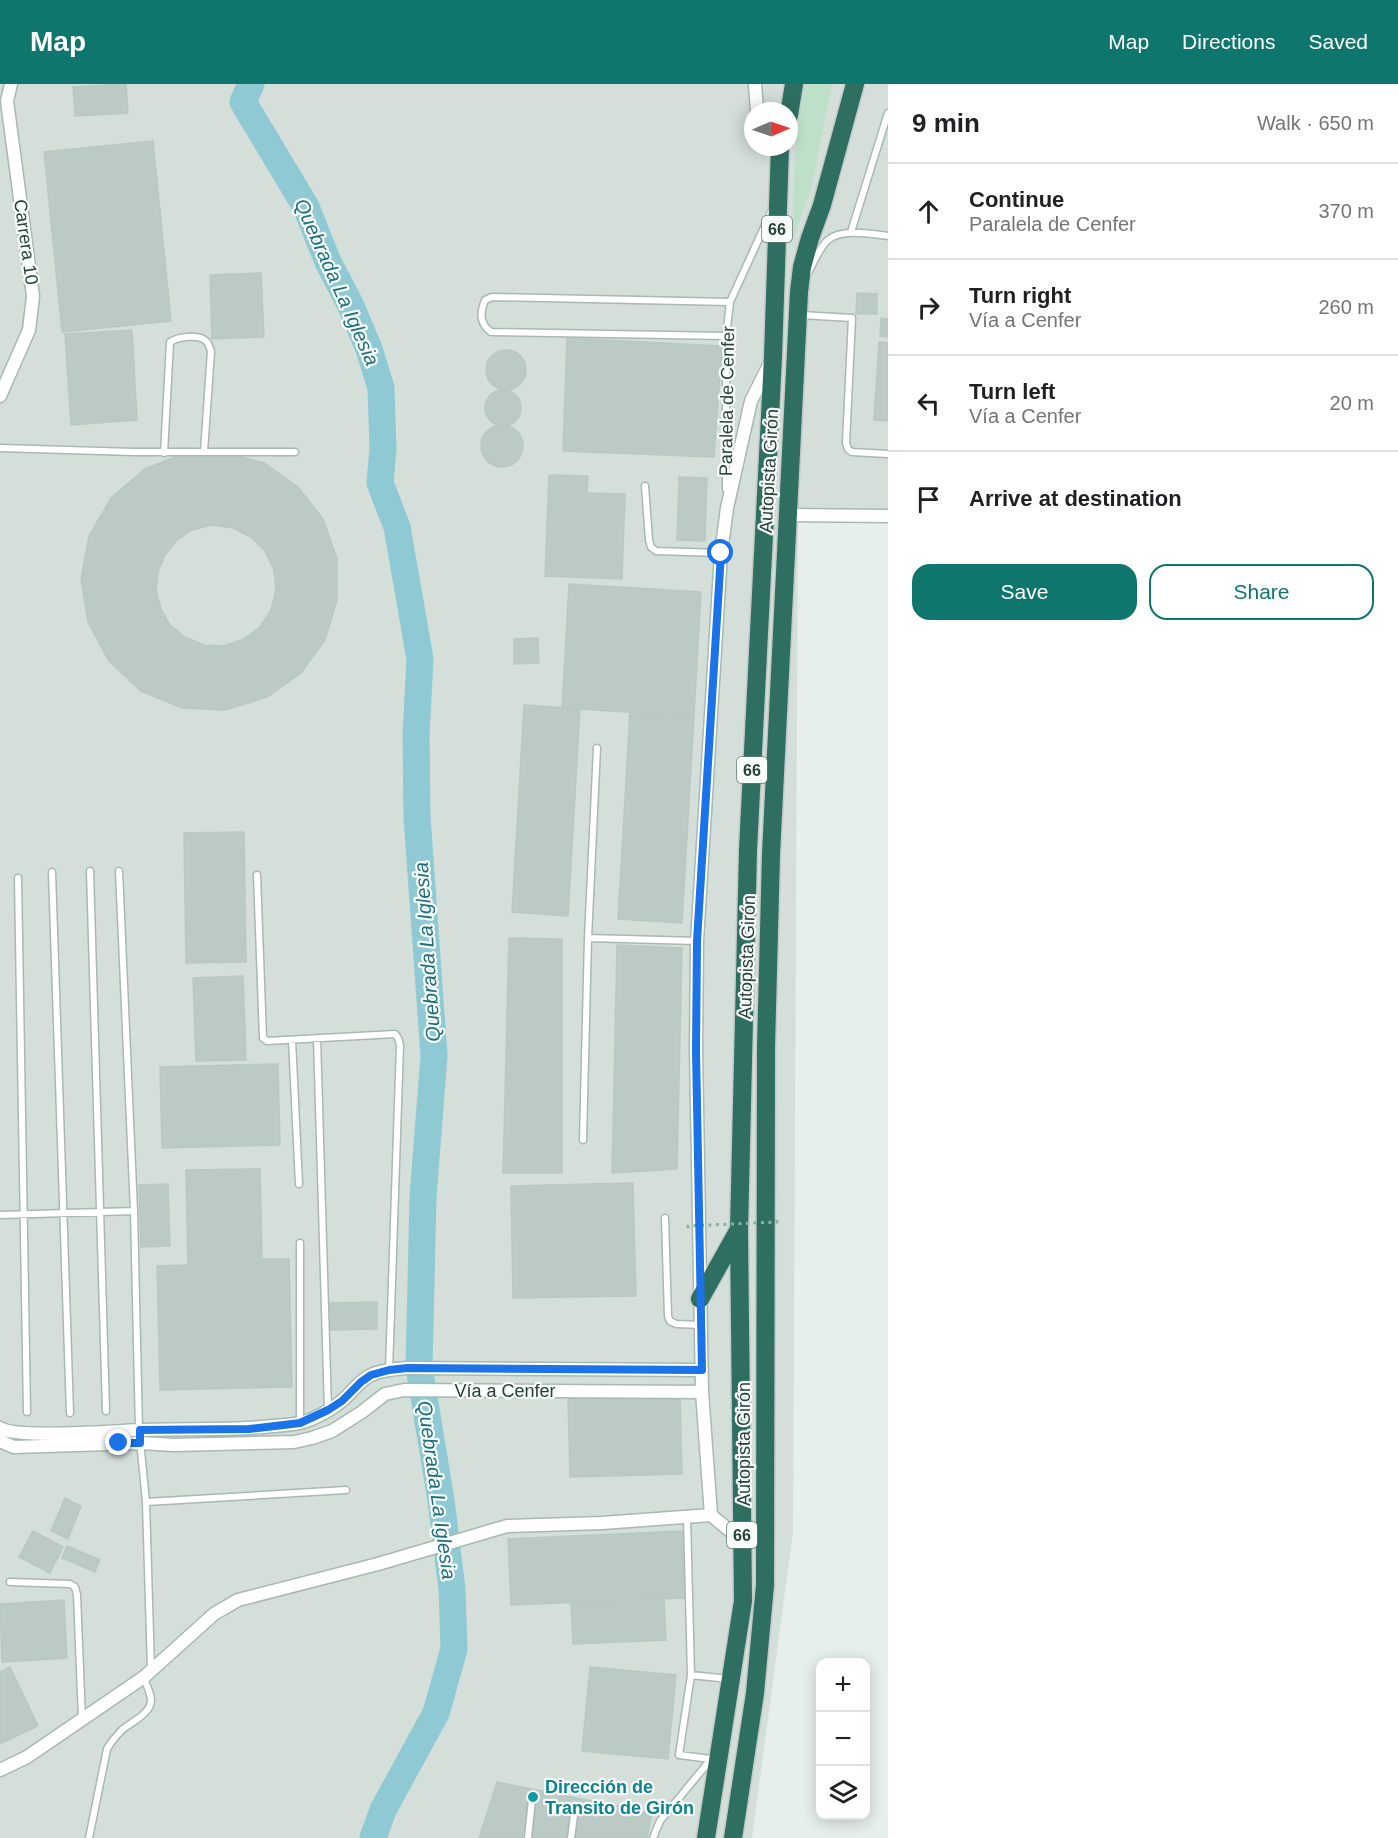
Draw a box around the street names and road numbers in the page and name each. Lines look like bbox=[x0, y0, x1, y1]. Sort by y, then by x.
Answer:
street label: Carrera 10 bbox=[10, 198, 42, 286]
road number: 66 bbox=[762, 216, 792, 242]
street label: Paralela de Cenfer bbox=[716, 326, 738, 476]
street label: Autopista Girón bbox=[756, 409, 782, 533]
road number: 66 bbox=[737, 757, 767, 783]
street label: Autopista Girón bbox=[735, 895, 759, 1019]
street label: Vía a Cenfer bbox=[454, 1381, 556, 1401]
street label: Autopista Girón bbox=[734, 1382, 754, 1506]
road number: 66 bbox=[727, 1522, 757, 1548]

